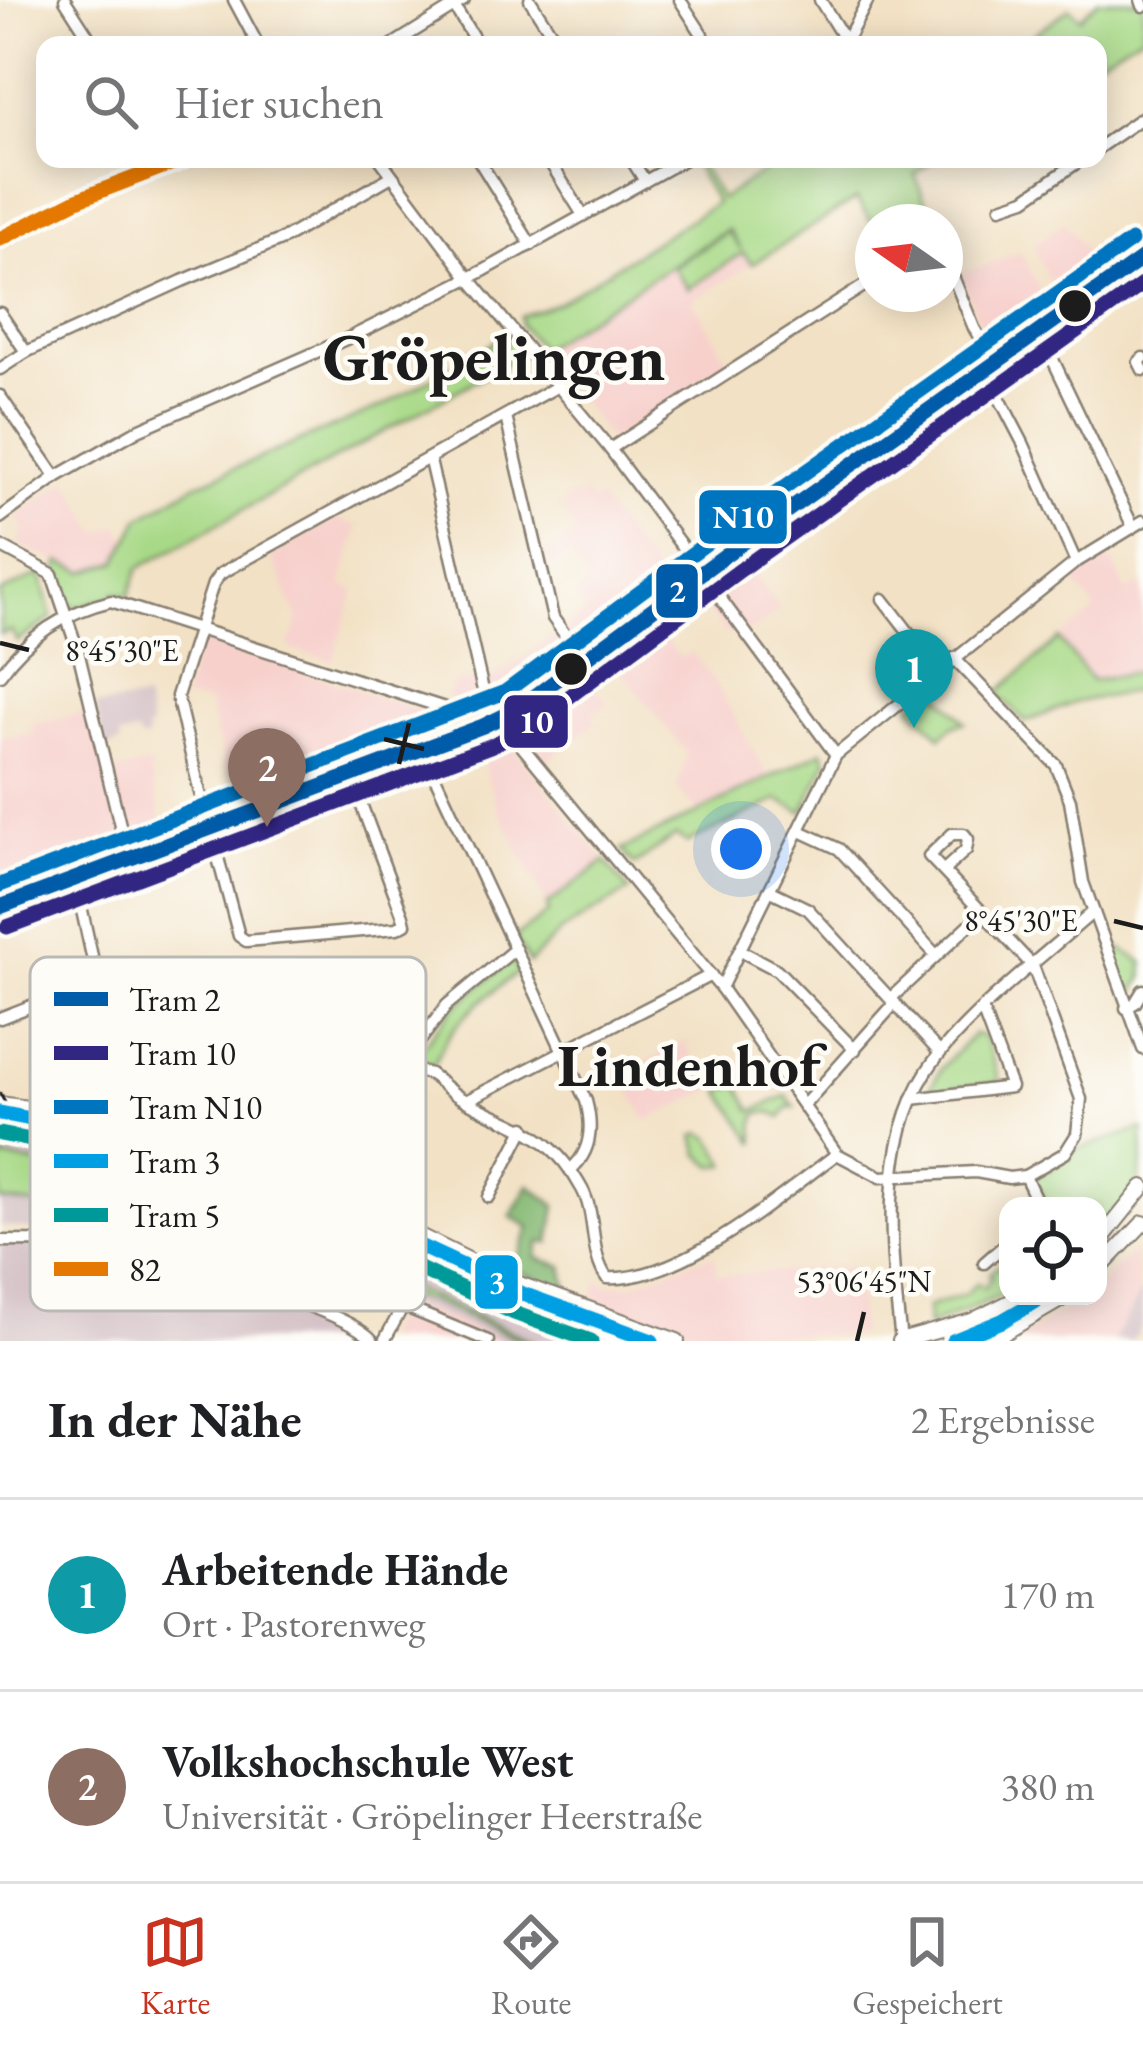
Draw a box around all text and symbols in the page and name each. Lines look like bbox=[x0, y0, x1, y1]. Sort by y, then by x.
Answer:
search box bbox=[36, 36, 1107, 168]
icon: search bbox=[78, 69, 144, 135]
text: Hier suchen bbox=[174, 73, 384, 131]
north arrow bbox=[855, 204, 963, 312]
unlabelled marker bbox=[1056, 287, 1094, 325]
district label: Gröpelingen bbox=[322, 314, 666, 400]
line badge: N10 bbox=[697, 488, 789, 546]
text: N10 bbox=[712, 495, 774, 538]
line badge: 2 bbox=[654, 562, 700, 620]
text: 2 bbox=[668, 569, 686, 612]
pin: 1 bbox=[875, 629, 953, 728]
text: 8°45'30"E bbox=[65, 631, 179, 670]
unlabelled marker bbox=[552, 650, 590, 688]
line badge: 10 bbox=[502, 693, 570, 750]
text: 10 bbox=[519, 700, 553, 743]
pin: 2 bbox=[228, 728, 306, 827]
your location bbox=[711, 819, 771, 879]
text: 8°45'30"E bbox=[964, 901, 1078, 940]
legend bbox=[30, 957, 426, 1311]
text: Tram 2 bbox=[129, 978, 220, 1021]
district label: Lindenhof bbox=[557, 1026, 828, 1104]
text: Tram 10 bbox=[129, 1032, 236, 1075]
text: Tram N10 bbox=[129, 1086, 262, 1129]
text: Tram 3 bbox=[129, 1140, 220, 1183]
text: Tram 5 bbox=[129, 1194, 220, 1237]
map controls bbox=[999, 1197, 1107, 1305]
button: locate bbox=[999, 1197, 1107, 1305]
text: 82 bbox=[129, 1248, 161, 1291]
line badge: 3 bbox=[473, 1253, 520, 1311]
text: 3 bbox=[488, 1260, 506, 1303]
text: 53°06'45"N bbox=[797, 1262, 932, 1301]
text: In der Nähe bbox=[48, 1386, 302, 1452]
text: 2 Ergebnisse bbox=[911, 1394, 1095, 1445]
text: Arbeitende Hände bbox=[162, 1540, 508, 1598]
text: 1 bbox=[77, 1569, 97, 1620]
text: 170 m bbox=[1001, 1569, 1095, 1620]
text: Ort · Pastorenweg bbox=[162, 1598, 425, 1649]
text: Volkshochschule West bbox=[162, 1732, 573, 1790]
text: 2 bbox=[77, 1761, 97, 1812]
text: 380 m bbox=[1001, 1761, 1095, 1812]
text: Universität · Gröpelinger Heerstraße bbox=[162, 1790, 703, 1841]
tab: Karte bbox=[140, 1909, 210, 2024]
tab: Route bbox=[491, 1909, 572, 2024]
tab: Gespeichert bbox=[852, 1909, 1003, 2024]

